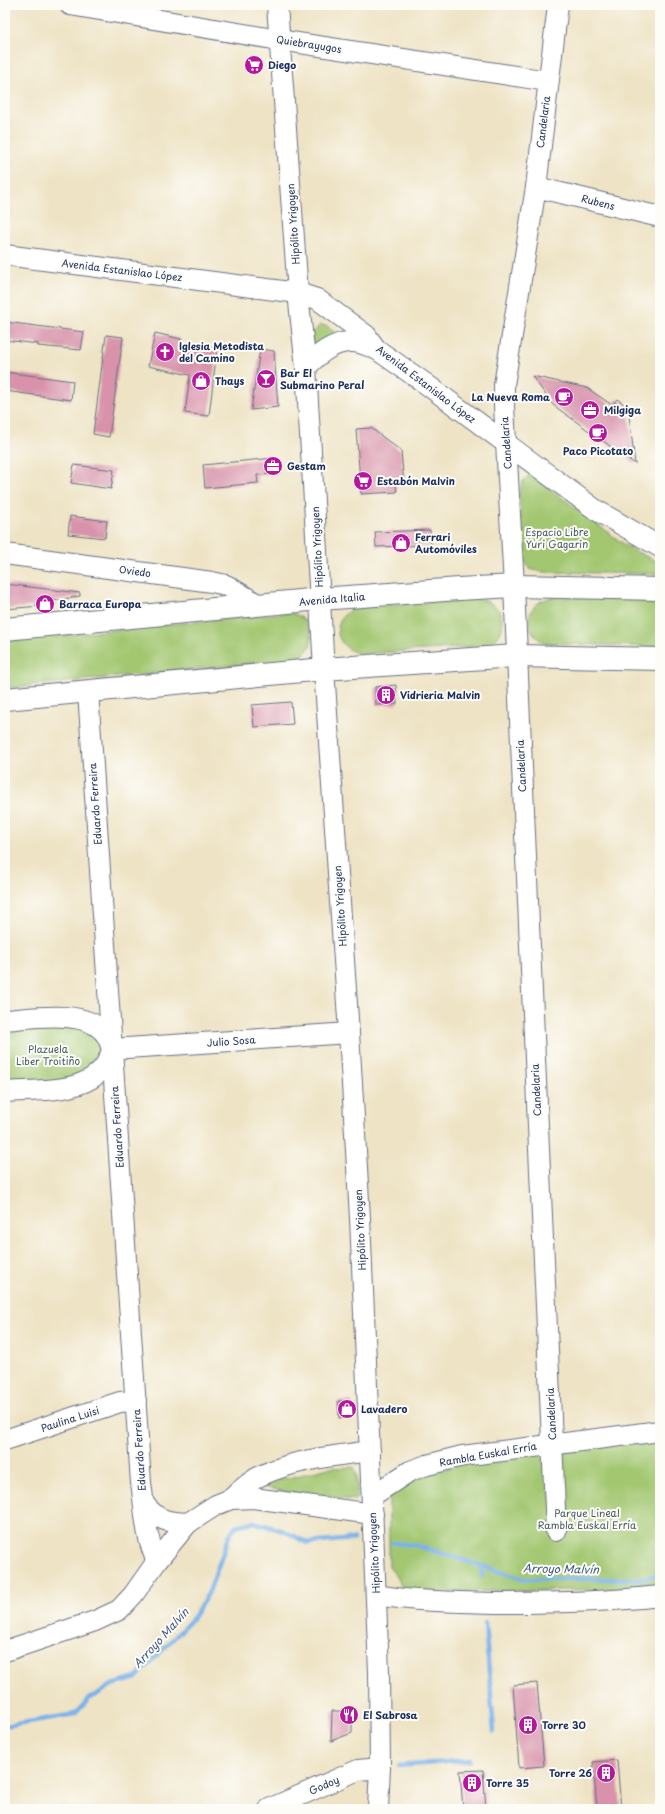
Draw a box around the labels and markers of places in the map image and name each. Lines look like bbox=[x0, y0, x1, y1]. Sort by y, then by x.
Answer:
supermarket icon: Diego bbox=[243, 54, 265, 76]
place label: Diego bbox=[268, 57, 296, 72]
place label: Iglesia Metodista del Camino bbox=[179, 338, 264, 365]
church icon: Iglesia Metodista del Camino bbox=[154, 341, 176, 363]
place label: Bar El Submarino Peral bbox=[280, 365, 364, 392]
bar icon: Bar El Submarino Peral bbox=[255, 368, 277, 390]
shop icon: Thays bbox=[190, 370, 212, 392]
place label: Thays bbox=[215, 373, 245, 388]
cafe icon: La Nueva Roma bbox=[553, 386, 575, 408]
place label: La Nueva Roma bbox=[472, 389, 550, 404]
office icon: Milgiga bbox=[579, 399, 601, 421]
place label: Milgiga bbox=[604, 402, 641, 417]
cafe icon: Paco Picotato bbox=[587, 422, 609, 444]
place label: Paco Picotato bbox=[563, 443, 633, 458]
office icon: Gestam bbox=[262, 455, 284, 477]
place label: Gestam bbox=[287, 458, 326, 473]
supermarket icon: Estabón Malvin bbox=[352, 470, 374, 492]
place label: Estabón Malvin bbox=[377, 473, 455, 488]
place label: Ferrari Automóviles bbox=[415, 529, 477, 556]
shop icon: Ferrari Automóviles bbox=[390, 532, 412, 554]
shop icon: Barraca Europa bbox=[34, 593, 56, 615]
place label: Barraca Europa bbox=[59, 596, 142, 611]
building icon: Vidrieria Malvin bbox=[375, 684, 397, 706]
place label: Vidrieria Malvin bbox=[400, 687, 480, 702]
shop icon: Lavadero bbox=[336, 1398, 358, 1420]
place label: Lavadero bbox=[361, 1401, 407, 1416]
restaurant icon: El Sabrosa bbox=[338, 1704, 360, 1726]
place label: El Sabrosa bbox=[363, 1707, 419, 1722]
building icon: Torre 30 bbox=[517, 1714, 539, 1736]
place label: Torre 30 bbox=[542, 1717, 586, 1732]
building icon: Torre 26 bbox=[595, 1762, 617, 1784]
place label: Torre 26 bbox=[549, 1765, 592, 1780]
building icon: Torre 35 bbox=[461, 1772, 483, 1794]
place label: Torre 35 bbox=[486, 1775, 529, 1790]

